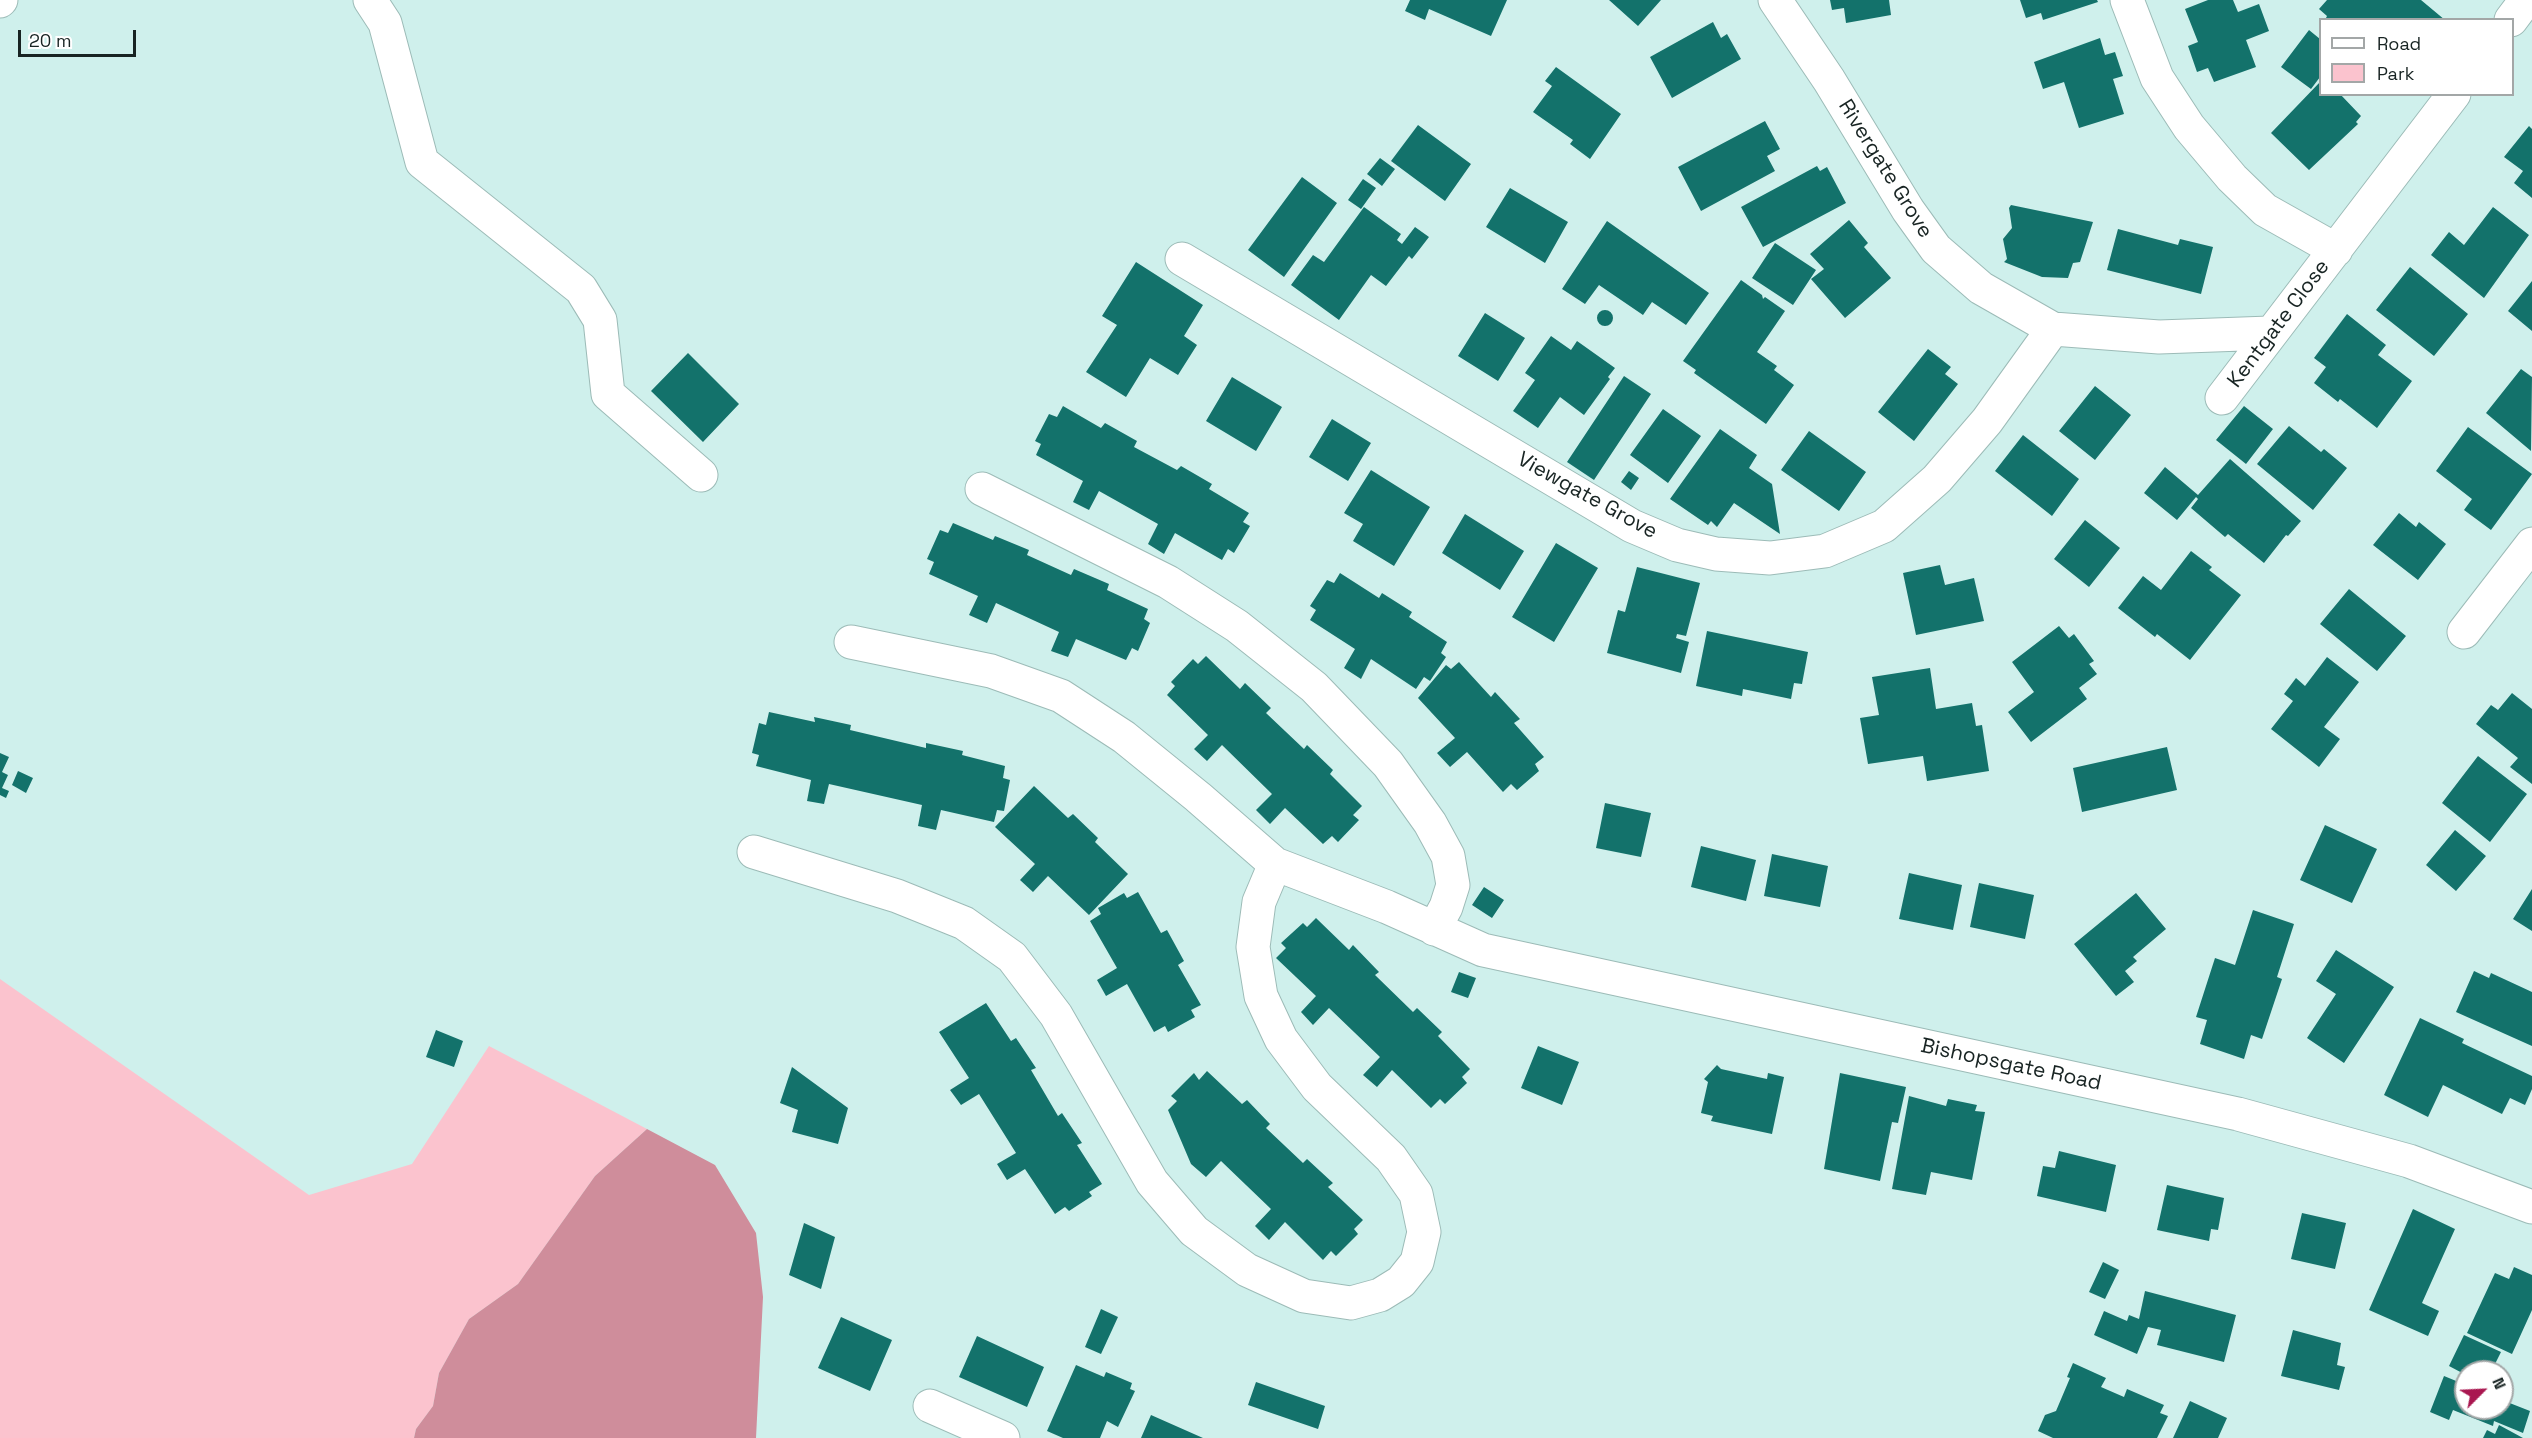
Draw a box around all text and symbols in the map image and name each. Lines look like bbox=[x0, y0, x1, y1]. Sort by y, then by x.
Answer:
scale bar bbox=[21, 18, 140, 56]
legend bbox=[2319, 18, 2514, 96]
text: 20 m bbox=[29, 29, 72, 52]
text: Road bbox=[2377, 32, 2421, 55]
text: Park bbox=[2377, 62, 2414, 85]
street label: Rivergate Grove bbox=[1832, 95, 1938, 243]
street label: Kentgate Close bbox=[2223, 255, 2335, 393]
street label: Viewgate Grove bbox=[1513, 447, 1661, 545]
street label: Bishopsgate Road bbox=[1918, 1034, 2104, 1096]
north arrow bbox=[2454, 1360, 2514, 1420]
text: N bbox=[2487, 1374, 2511, 1392]

